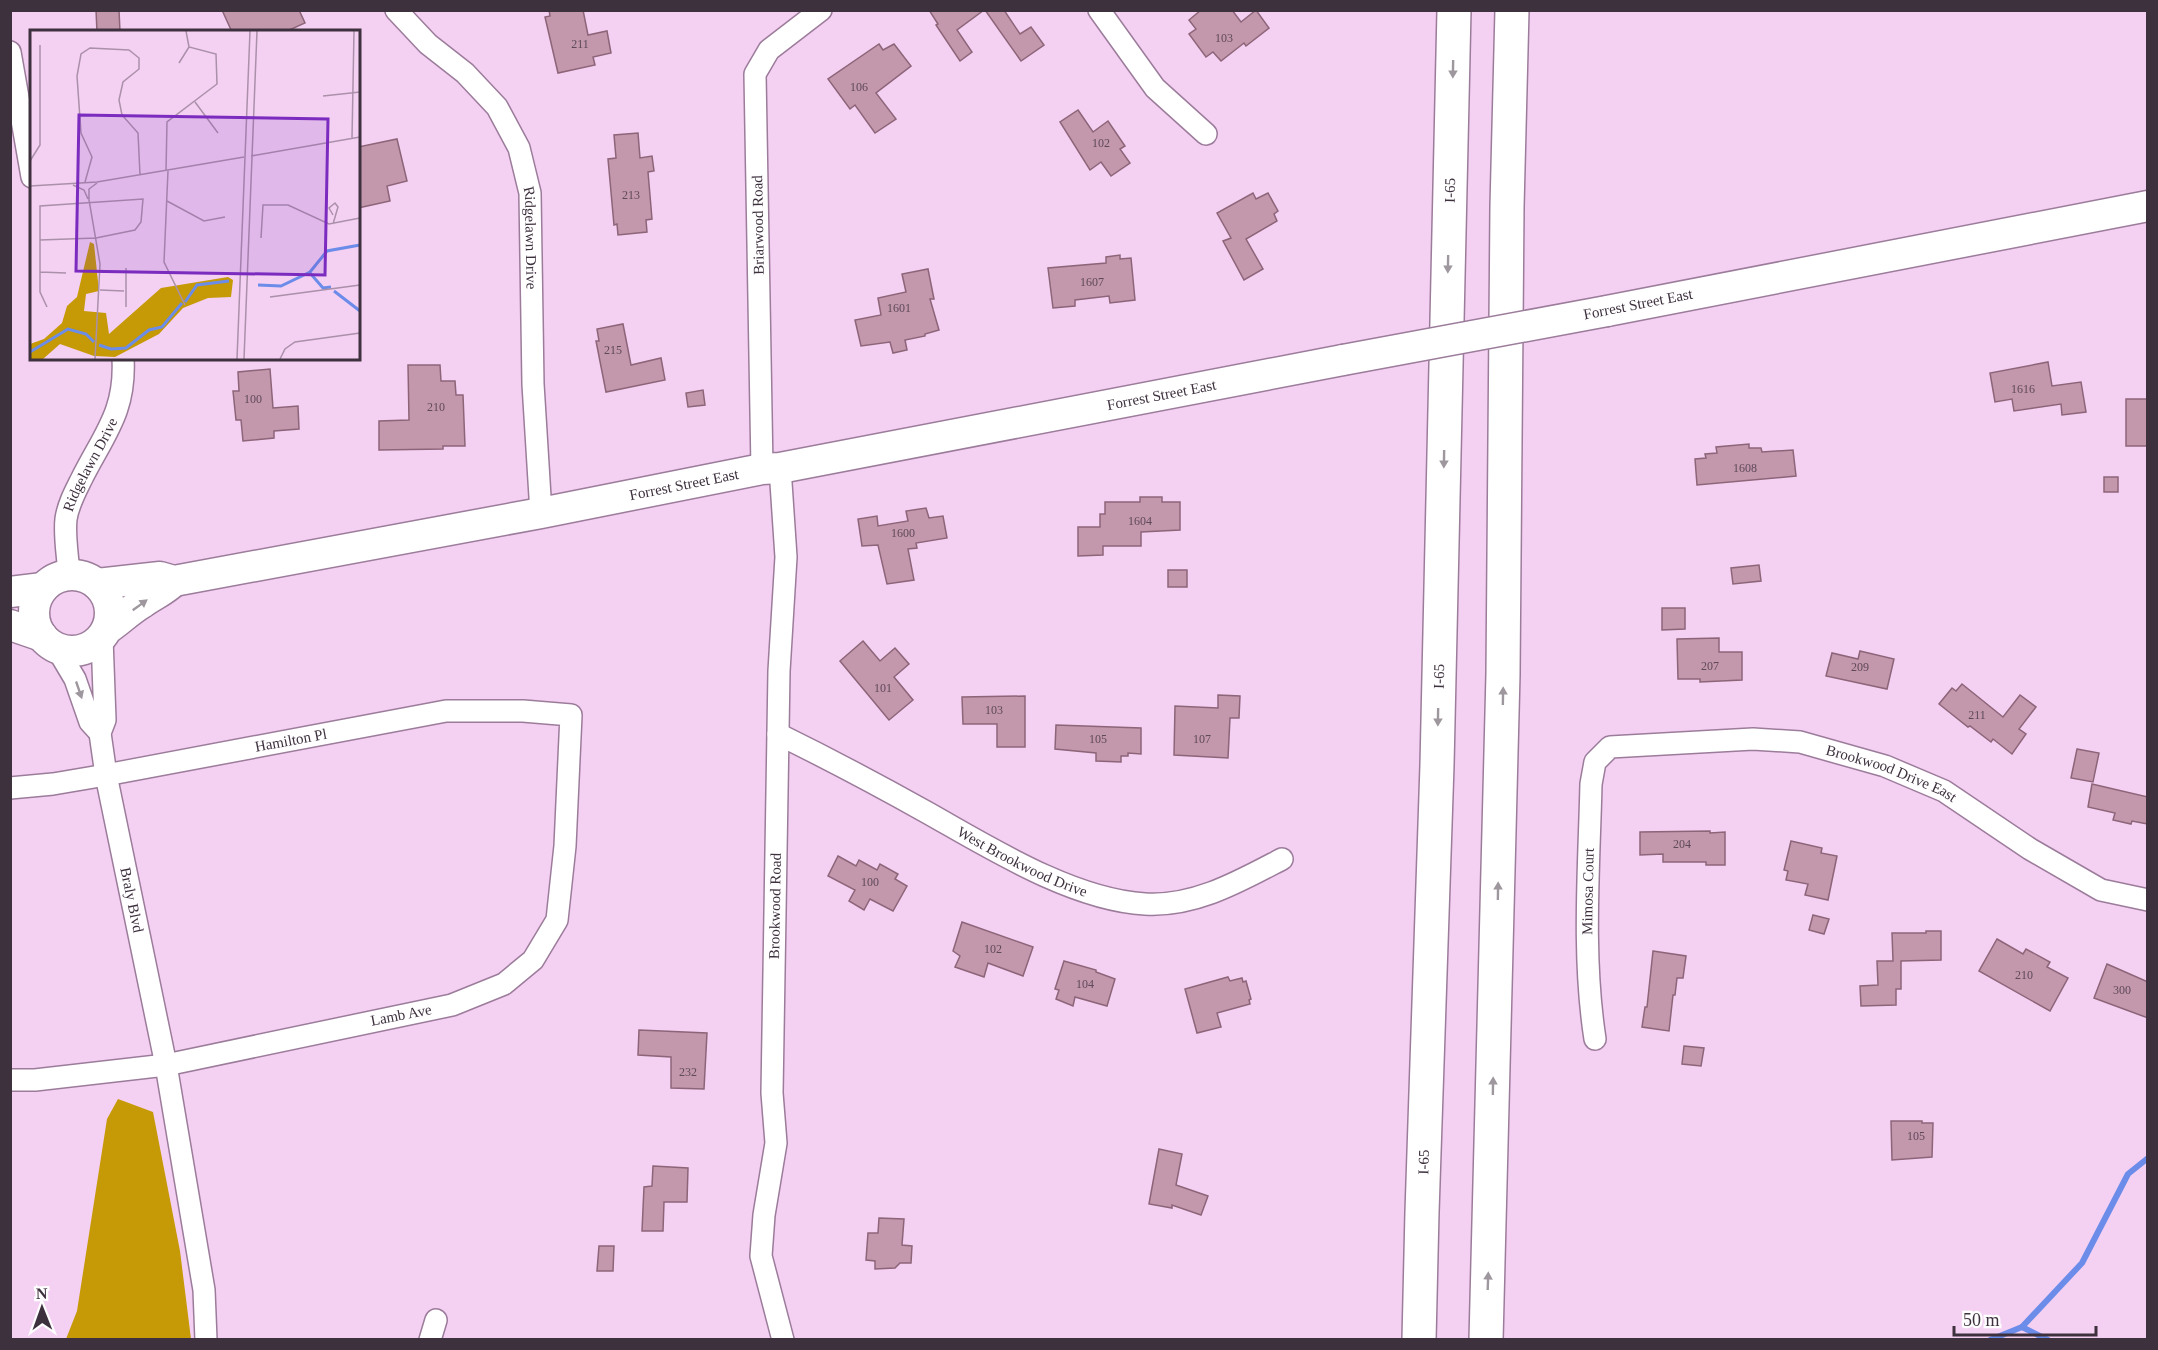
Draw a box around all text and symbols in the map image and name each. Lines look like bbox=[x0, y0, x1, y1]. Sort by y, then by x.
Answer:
inset map bbox=[30, 30, 360, 360]
house number: 103 bbox=[1215, 31, 1233, 45]
house number: 211 bbox=[571, 37, 589, 51]
one-way arrow bbox=[1448, 59, 1458, 78]
house number: 106 bbox=[850, 80, 868, 94]
house number: 102 bbox=[1092, 136, 1110, 150]
street label: Briarwood Road bbox=[749, 175, 767, 275]
street label: I-65 bbox=[1442, 178, 1458, 203]
street label: Ridgelawn Drive bbox=[521, 185, 540, 290]
house number: 213 bbox=[622, 188, 640, 202]
one-way arrow bbox=[1444, 254, 1453, 273]
house number: 1607 bbox=[1080, 275, 1104, 289]
street label: Forrest Street East bbox=[1582, 285, 1695, 322]
house number: 1601 bbox=[887, 301, 911, 315]
house number: 215 bbox=[604, 343, 622, 357]
street label: Forrest Street East bbox=[1106, 376, 1218, 413]
house number: 1616 bbox=[2011, 382, 2035, 396]
house number: 100 bbox=[244, 392, 262, 406]
house number: 210 bbox=[427, 400, 445, 414]
street label: Ridgelawn Drive bbox=[60, 415, 121, 513]
one-way arrow bbox=[1439, 449, 1449, 468]
house number: 1608 bbox=[1733, 461, 1757, 475]
street label: Forrest Street East bbox=[628, 466, 741, 503]
house number: 1604 bbox=[1128, 514, 1152, 528]
house number: 1600 bbox=[891, 526, 915, 540]
one-way arrow bbox=[132, 599, 148, 611]
house number: 207 bbox=[1701, 659, 1719, 673]
house number: 209 bbox=[1851, 660, 1869, 674]
street label: I-65 bbox=[1431, 664, 1447, 689]
one-way arrow bbox=[75, 681, 84, 699]
house number: 101 bbox=[874, 681, 892, 695]
one-way arrow bbox=[1498, 687, 1507, 706]
house number: 103 bbox=[985, 703, 1003, 717]
one-way arrow bbox=[1433, 707, 1443, 726]
house number: 211 bbox=[1968, 708, 1986, 722]
street label: Hamilton Pl bbox=[253, 726, 328, 755]
house number: 105 bbox=[1089, 732, 1107, 746]
house number: 107 bbox=[1193, 732, 1211, 746]
street label: Brookwood Drive East bbox=[1824, 742, 1960, 806]
street label: West Brookwood Drive bbox=[955, 823, 1090, 900]
house number: 204 bbox=[1673, 837, 1691, 851]
street label: Mimosa Court bbox=[1579, 847, 1597, 935]
street label: Brookwood Road bbox=[766, 852, 784, 959]
street label: Braly Blvd bbox=[117, 866, 147, 935]
house number: 100 bbox=[861, 875, 879, 889]
one-way arrow bbox=[1493, 882, 1503, 901]
house number: 102 bbox=[984, 942, 1002, 956]
house number: 210 bbox=[2015, 968, 2033, 982]
house number: 104 bbox=[1076, 977, 1094, 991]
house number: 300 bbox=[2113, 983, 2131, 997]
street label: Lamb Ave bbox=[369, 1001, 433, 1029]
house number: 232 bbox=[679, 1065, 697, 1079]
one-way arrow bbox=[1488, 1077, 1498, 1096]
house number: 105 bbox=[1907, 1129, 1925, 1143]
street label: I-65 bbox=[1415, 1149, 1432, 1175]
one-way arrow bbox=[1483, 1272, 1493, 1291]
north arrow bbox=[12, 1278, 72, 1338]
text: N bbox=[36, 1285, 48, 1302]
scale bar bbox=[1954, 1299, 2096, 1337]
text: 50 m bbox=[1963, 1310, 2000, 1330]

